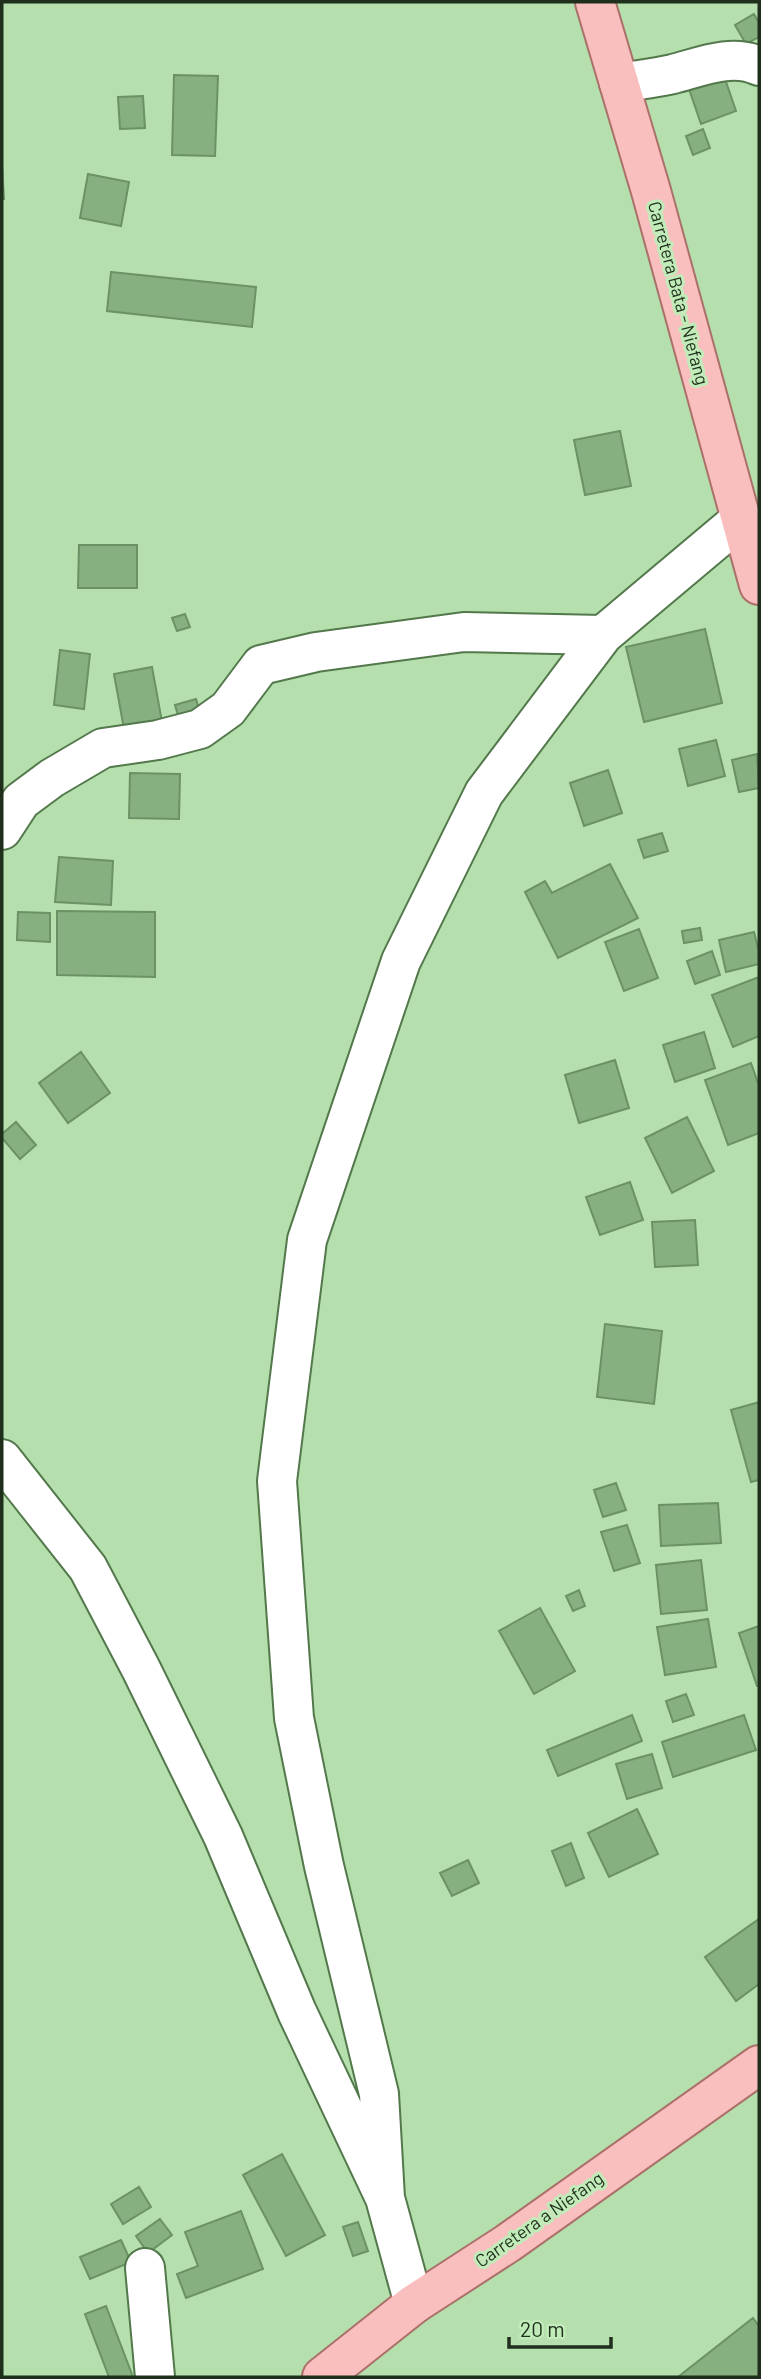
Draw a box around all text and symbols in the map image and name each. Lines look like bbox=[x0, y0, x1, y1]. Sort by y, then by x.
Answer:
street label: Carretera Bata - Niefang bbox=[644, 199, 714, 387]
street label: Carretera a Niefang bbox=[471, 2167, 607, 2271]
scale bar bbox=[509, 2306, 610, 2350]
text: 20 m bbox=[520, 2316, 565, 2341]

